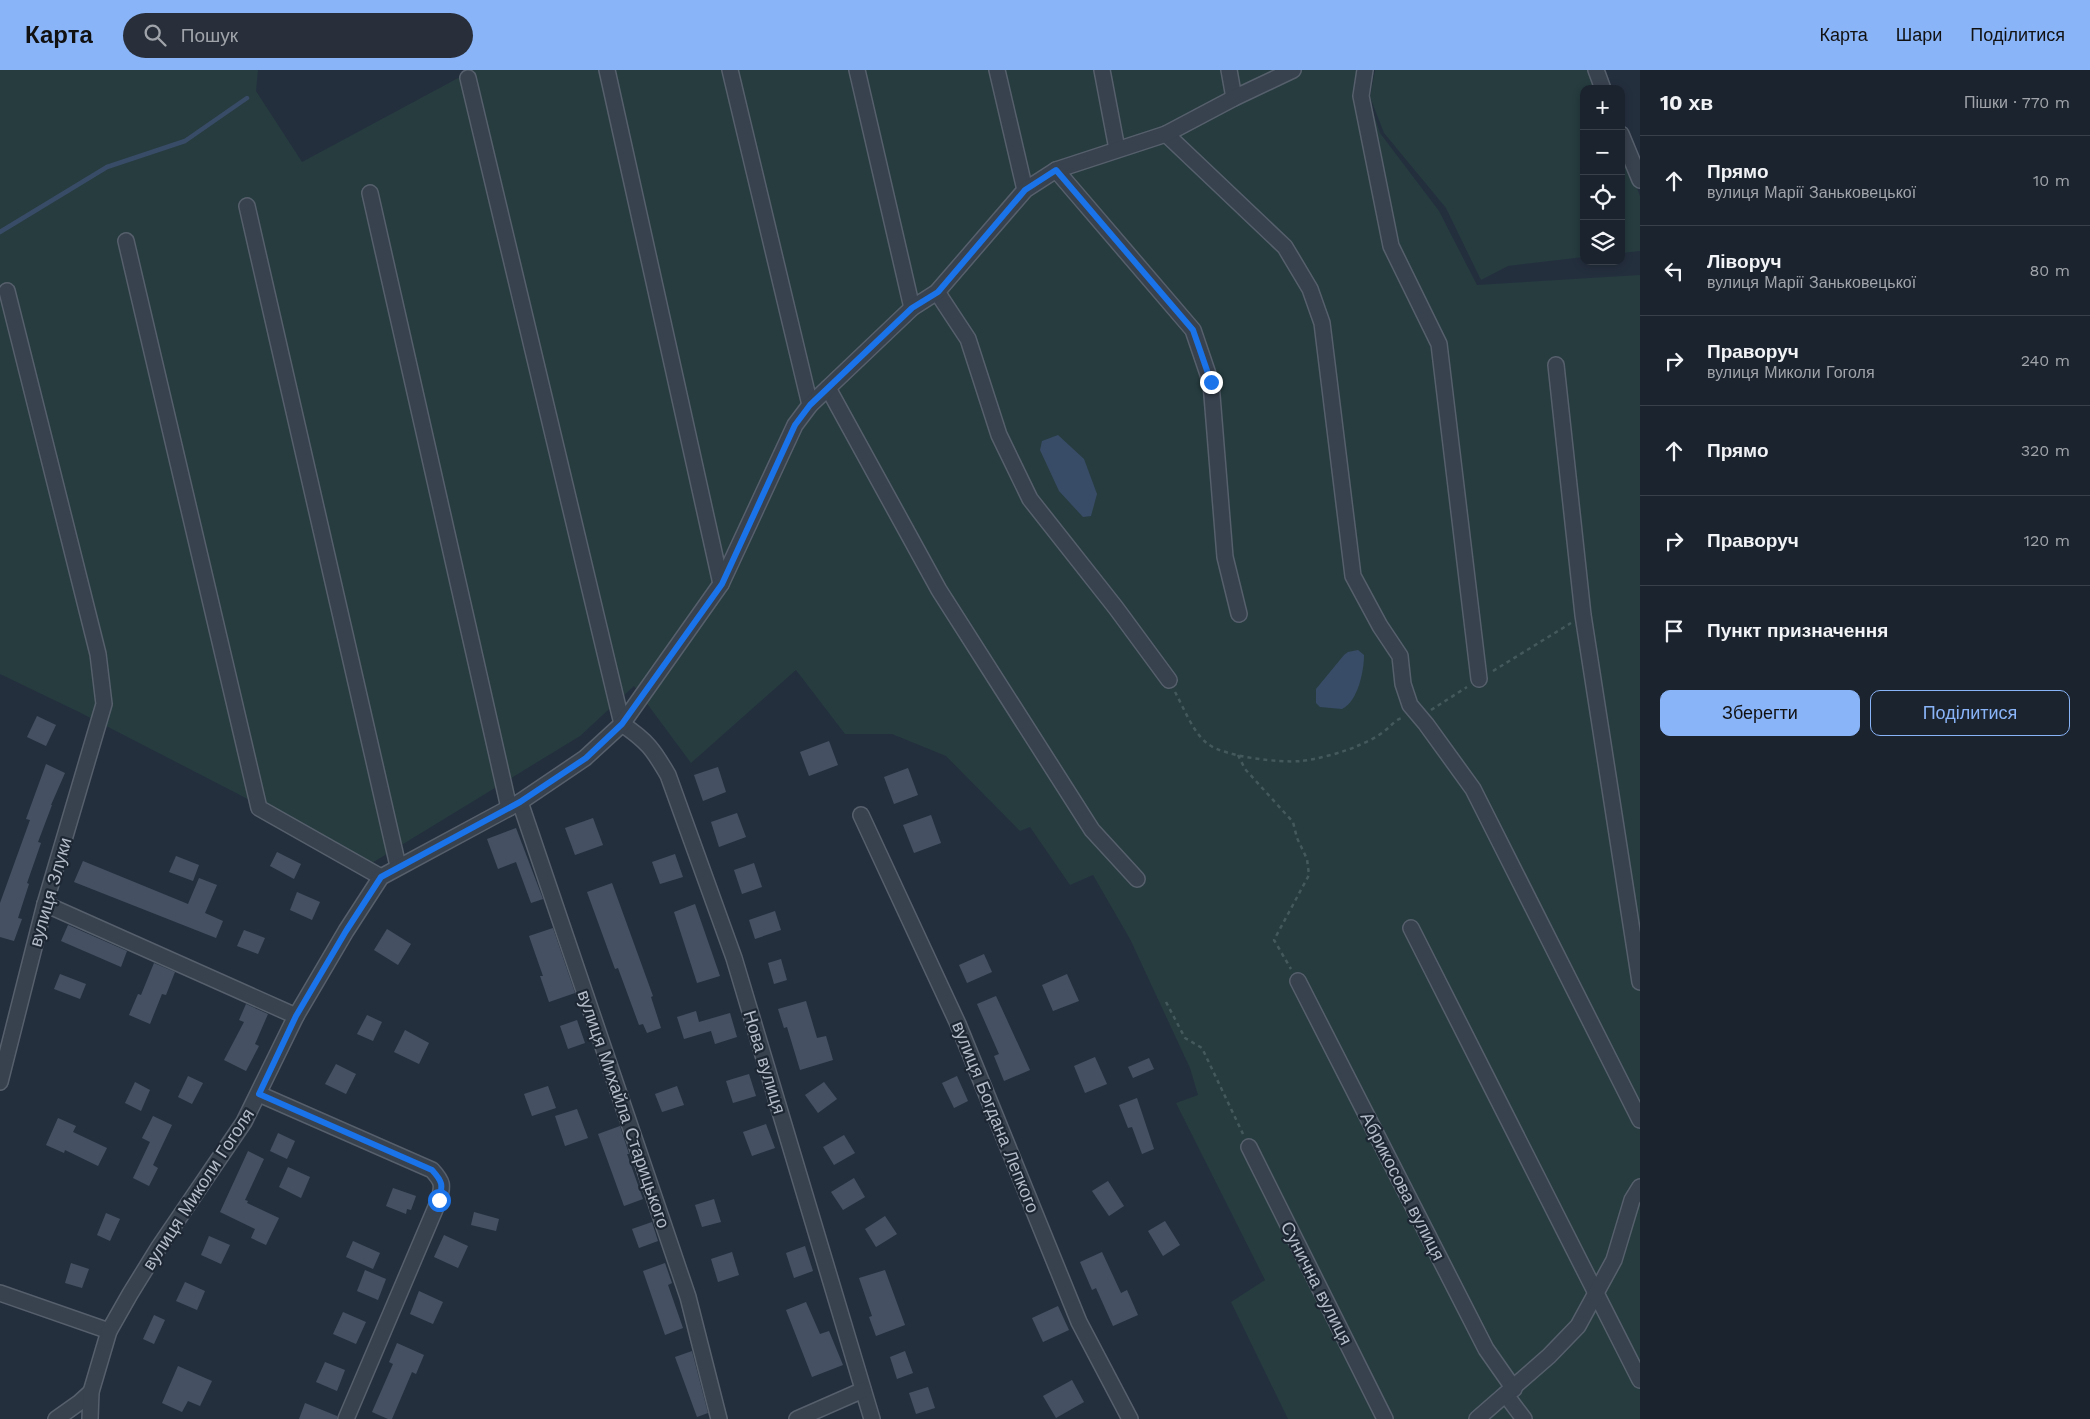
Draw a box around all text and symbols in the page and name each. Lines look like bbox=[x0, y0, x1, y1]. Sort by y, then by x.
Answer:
search box bbox=[123, 13, 473, 58]
text: Карта bbox=[25, 21, 93, 49]
icon: search bbox=[141, 21, 169, 49]
text: Пошук bbox=[181, 24, 238, 47]
text: Карта bbox=[1820, 24, 1868, 45]
text: Шари bbox=[1896, 24, 1942, 45]
text: Поділитися bbox=[1970, 24, 2065, 45]
map controls bbox=[1580, 85, 1625, 265]
button: + bbox=[1580, 85, 1625, 130]
text: 10 хв bbox=[1660, 90, 1713, 115]
text: Пішки · 770 m bbox=[1964, 93, 2070, 112]
button: − bbox=[1580, 130, 1625, 175]
text: Прямо bbox=[1707, 160, 1769, 183]
icon: ahead bbox=[1660, 167, 1688, 195]
text: 10 m bbox=[2033, 171, 2070, 190]
button: locate bbox=[1580, 175, 1625, 220]
text: вулиця Марії Заньковецької bbox=[1707, 183, 1916, 202]
button: layers bbox=[1580, 220, 1625, 265]
text: Ліворуч bbox=[1707, 250, 1782, 273]
icon: left bbox=[1660, 257, 1688, 285]
text: 80 m bbox=[2029, 261, 2070, 280]
text: вулиця Марії Заньковецької bbox=[1707, 273, 1916, 292]
text: Праворуч bbox=[1707, 340, 1799, 363]
icon: right bbox=[1660, 347, 1688, 375]
text: 240 m bbox=[2021, 351, 2070, 370]
text: вулиця Миколи Гоголя bbox=[1707, 363, 1875, 382]
route end bbox=[1200, 371, 1223, 394]
icon: ahead bbox=[1660, 437, 1688, 465]
text: Прямо bbox=[1707, 439, 1769, 462]
text: 320 m bbox=[2021, 441, 2070, 460]
icon: right bbox=[1660, 527, 1688, 555]
text: Праворуч bbox=[1707, 529, 1799, 552]
text: 120 m bbox=[2024, 531, 2070, 550]
icon: arrive bbox=[1660, 617, 1688, 645]
text: Пункт призначення bbox=[1707, 619, 1888, 642]
button: Зберегти bbox=[1660, 690, 1860, 736]
button: Поділитися bbox=[1870, 690, 2070, 736]
street label: вулиця Злуки bbox=[24, 835, 76, 949]
street label: вулиця Михайла Старицького bbox=[573, 987, 675, 1231]
street label: Нова вулиця bbox=[739, 1008, 791, 1116]
street label: вулиця Богдана Лепкого bbox=[948, 1018, 1044, 1216]
street label: вулиця Миколи Гоголя bbox=[138, 1104, 258, 1274]
street label: Абрикосова вулиця bbox=[1357, 1108, 1449, 1264]
route start bbox=[428, 1189, 451, 1212]
street label: Сунична вулиця bbox=[1277, 1218, 1357, 1348]

